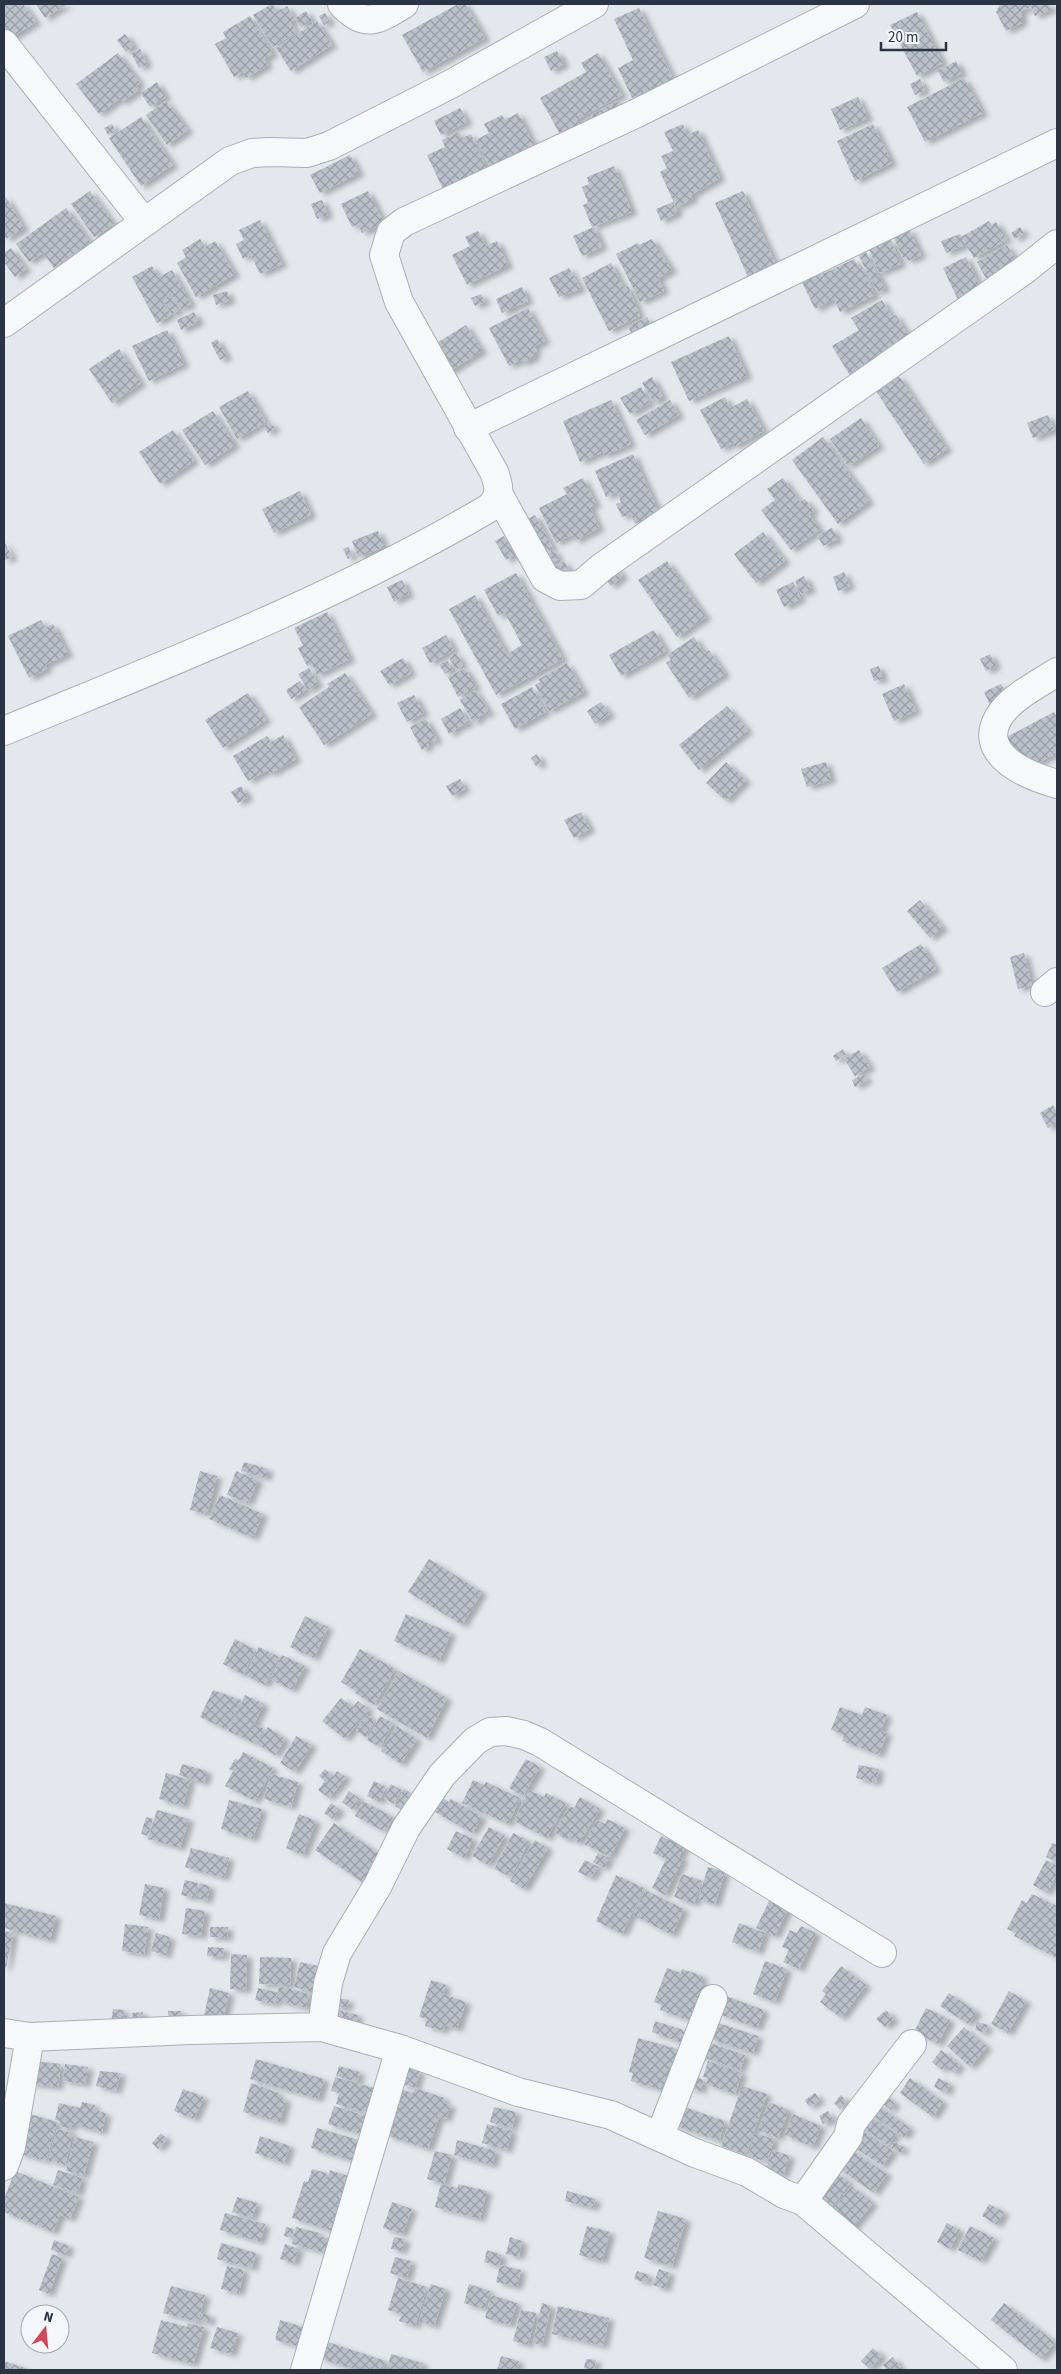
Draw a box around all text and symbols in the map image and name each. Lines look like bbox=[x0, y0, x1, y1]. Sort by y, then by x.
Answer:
scale bar bbox=[881, 20, 946, 52]
text: 20 m bbox=[888, 27, 918, 48]
north arrow bbox=[20, 2304, 70, 2354]
text: N bbox=[41, 2307, 56, 2328]

